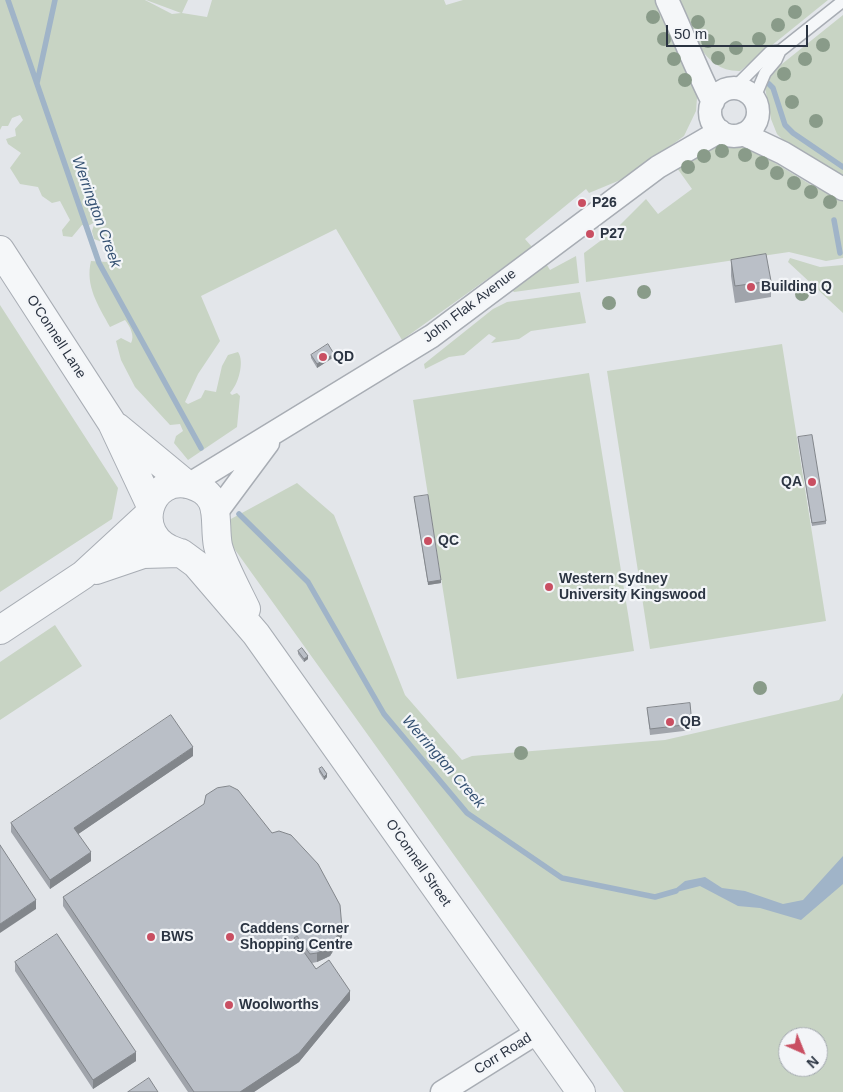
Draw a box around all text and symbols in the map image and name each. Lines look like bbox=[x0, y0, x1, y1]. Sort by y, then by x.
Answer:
scale bar bbox=[668, 15, 810, 47]
text: 50 m bbox=[674, 25, 707, 42]
water label: Werrington Creek bbox=[67, 154, 125, 270]
place label: P26 bbox=[592, 195, 617, 211]
marker: P26 bbox=[576, 197, 588, 209]
place label: P27 bbox=[600, 226, 625, 242]
marker: P27 bbox=[584, 228, 596, 240]
street label: John Flak Avenue bbox=[420, 266, 520, 346]
place label: Building Q bbox=[761, 279, 832, 295]
marker: Building Q bbox=[745, 281, 757, 293]
street label: O'Connell Lane bbox=[23, 292, 89, 382]
place label: QD bbox=[333, 349, 354, 365]
marker: QD bbox=[317, 351, 329, 363]
place label: QA bbox=[781, 474, 802, 490]
marker: QA bbox=[806, 476, 818, 488]
place label: QC bbox=[438, 533, 459, 549]
marker: QC bbox=[422, 535, 434, 547]
place label: Western Sydney University Kingswood bbox=[559, 571, 706, 604]
marker: Western Sydney University Kingswood bbox=[543, 581, 555, 593]
water label: Werrington Creek bbox=[398, 712, 488, 812]
place label: QB bbox=[680, 714, 701, 730]
marker: QB bbox=[664, 716, 676, 728]
street label: O'Connell Street bbox=[382, 816, 454, 910]
place label: Caddens Corner Shopping Centre bbox=[240, 921, 353, 954]
place label: BWS bbox=[161, 929, 194, 945]
marker: BWS bbox=[145, 931, 157, 943]
marker: Caddens Corner Shopping Centre bbox=[224, 931, 236, 943]
place label: Woolworths bbox=[239, 997, 319, 1013]
marker: Woolworths bbox=[223, 999, 235, 1011]
north arrow bbox=[778, 1027, 828, 1077]
street label: Corr Road bbox=[471, 1030, 535, 1078]
text: N bbox=[804, 1053, 822, 1071]

